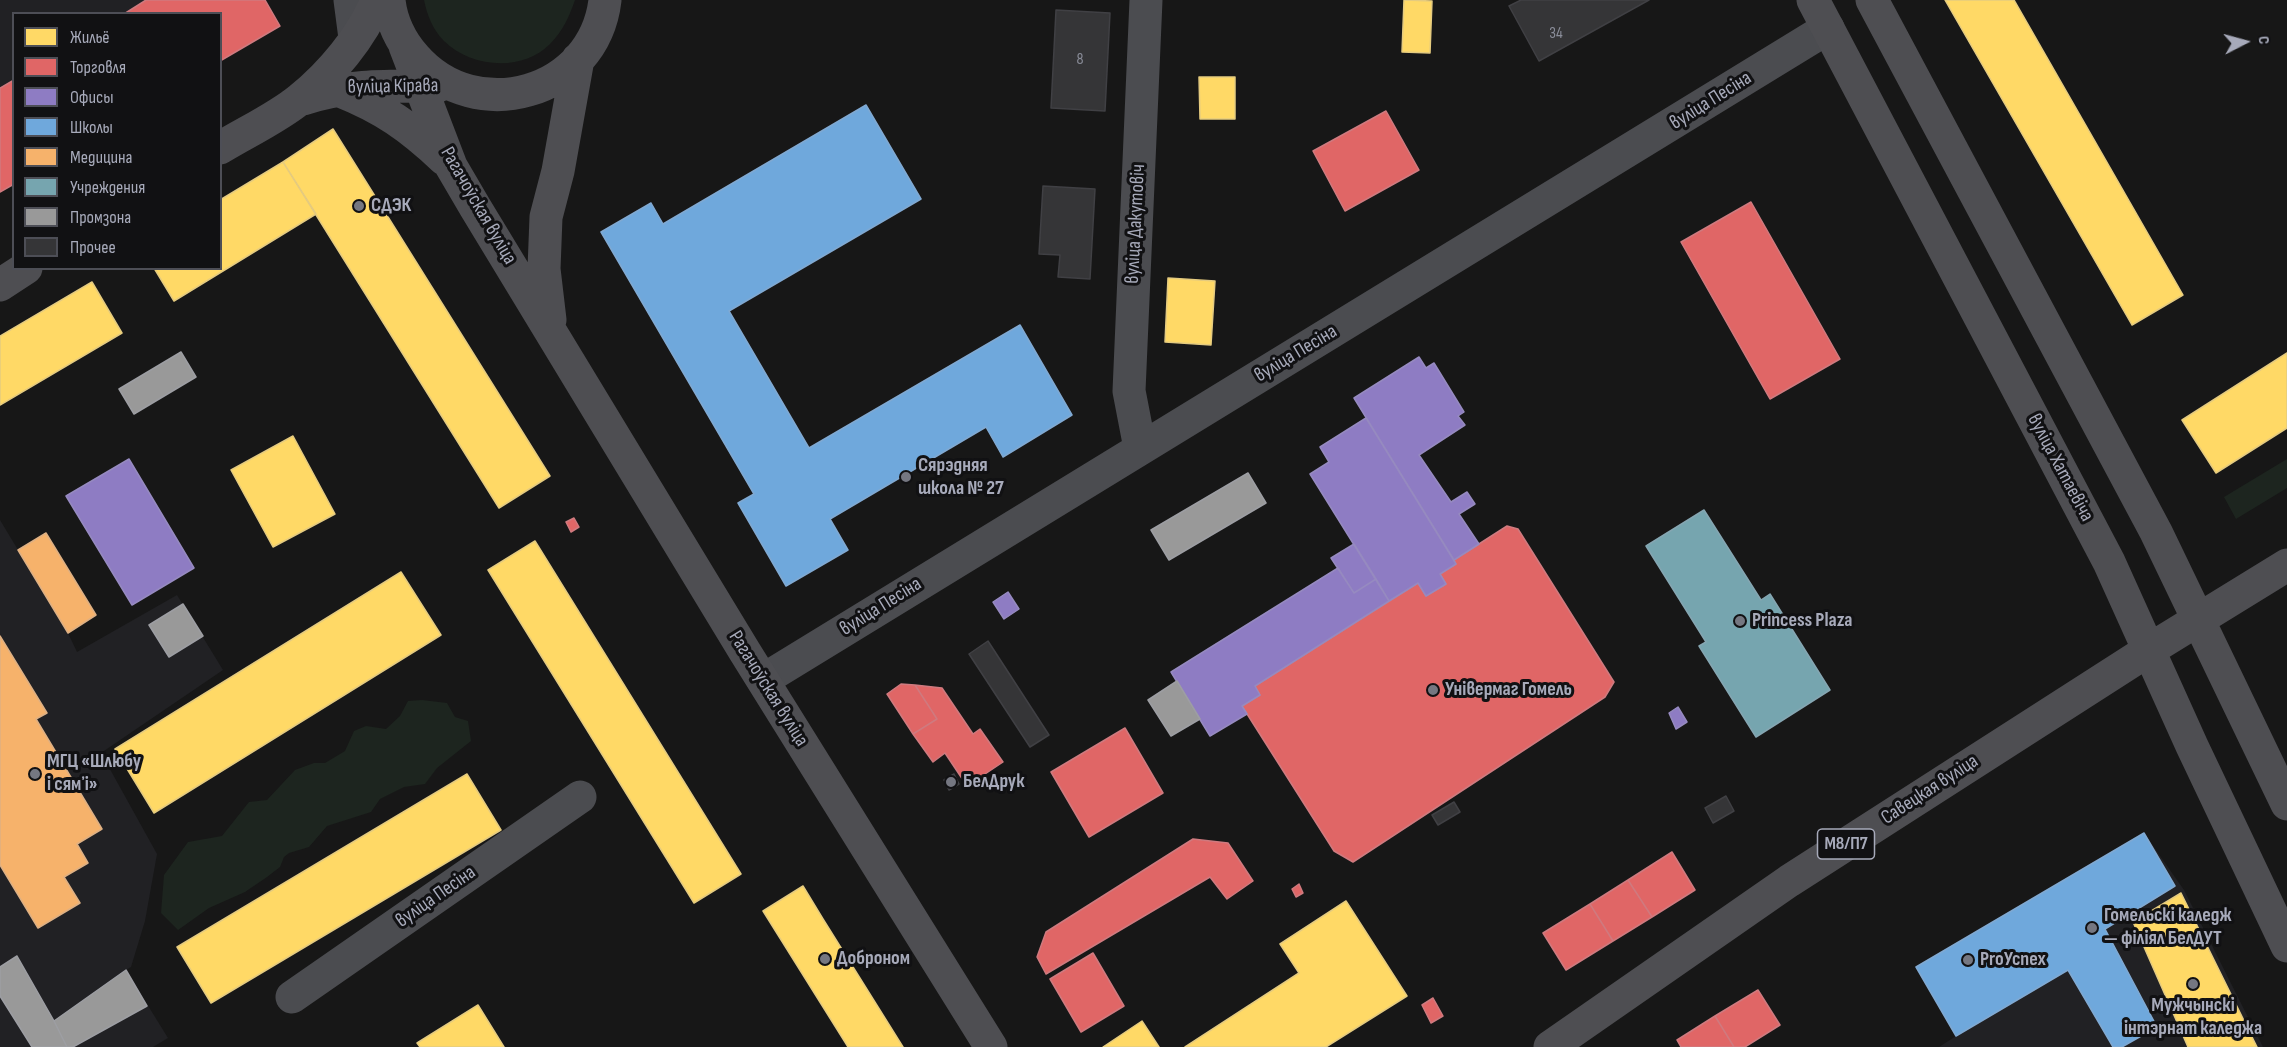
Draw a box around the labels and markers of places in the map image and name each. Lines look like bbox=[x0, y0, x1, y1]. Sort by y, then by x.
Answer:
place label: СДЭК bbox=[371, 194, 411, 218]
marker: СДЭК bbox=[352, 199, 366, 213]
place label: Сярэдняя школа № 27 bbox=[918, 454, 1004, 501]
marker: Сярэдняя школа № 27 bbox=[899, 470, 913, 484]
place label: Princess Plaza bbox=[1752, 609, 1853, 633]
marker: Princess Plaza bbox=[1733, 614, 1747, 628]
place label: Універмаг Гомель bbox=[1445, 678, 1572, 702]
marker: Універмаг Гомель bbox=[1426, 683, 1440, 697]
place label: МГЦ «Шлюбу і сямʼі» bbox=[47, 750, 141, 797]
marker: МГЦ «Шлюбу і сямʼі» bbox=[28, 767, 42, 781]
place label: БелДрук bbox=[963, 770, 1025, 794]
marker: БелДрук bbox=[944, 775, 958, 789]
place label: Гомельскі каледж — філіял БелДУТ bbox=[2104, 904, 2232, 951]
marker: Гомельскі каледж — філіял БелДУТ bbox=[2085, 921, 2099, 935]
place label: Доброном bbox=[837, 947, 910, 971]
place label: ProУспех bbox=[1980, 948, 2046, 972]
marker: Доброном bbox=[818, 952, 832, 966]
marker: ProУспех bbox=[1961, 953, 1975, 967]
marker: Мужчынскі інтэрнат каледжа bbox=[2186, 977, 2200, 991]
place label: Мужчынскі інтэрнат каледжа bbox=[2124, 994, 2262, 1041]

